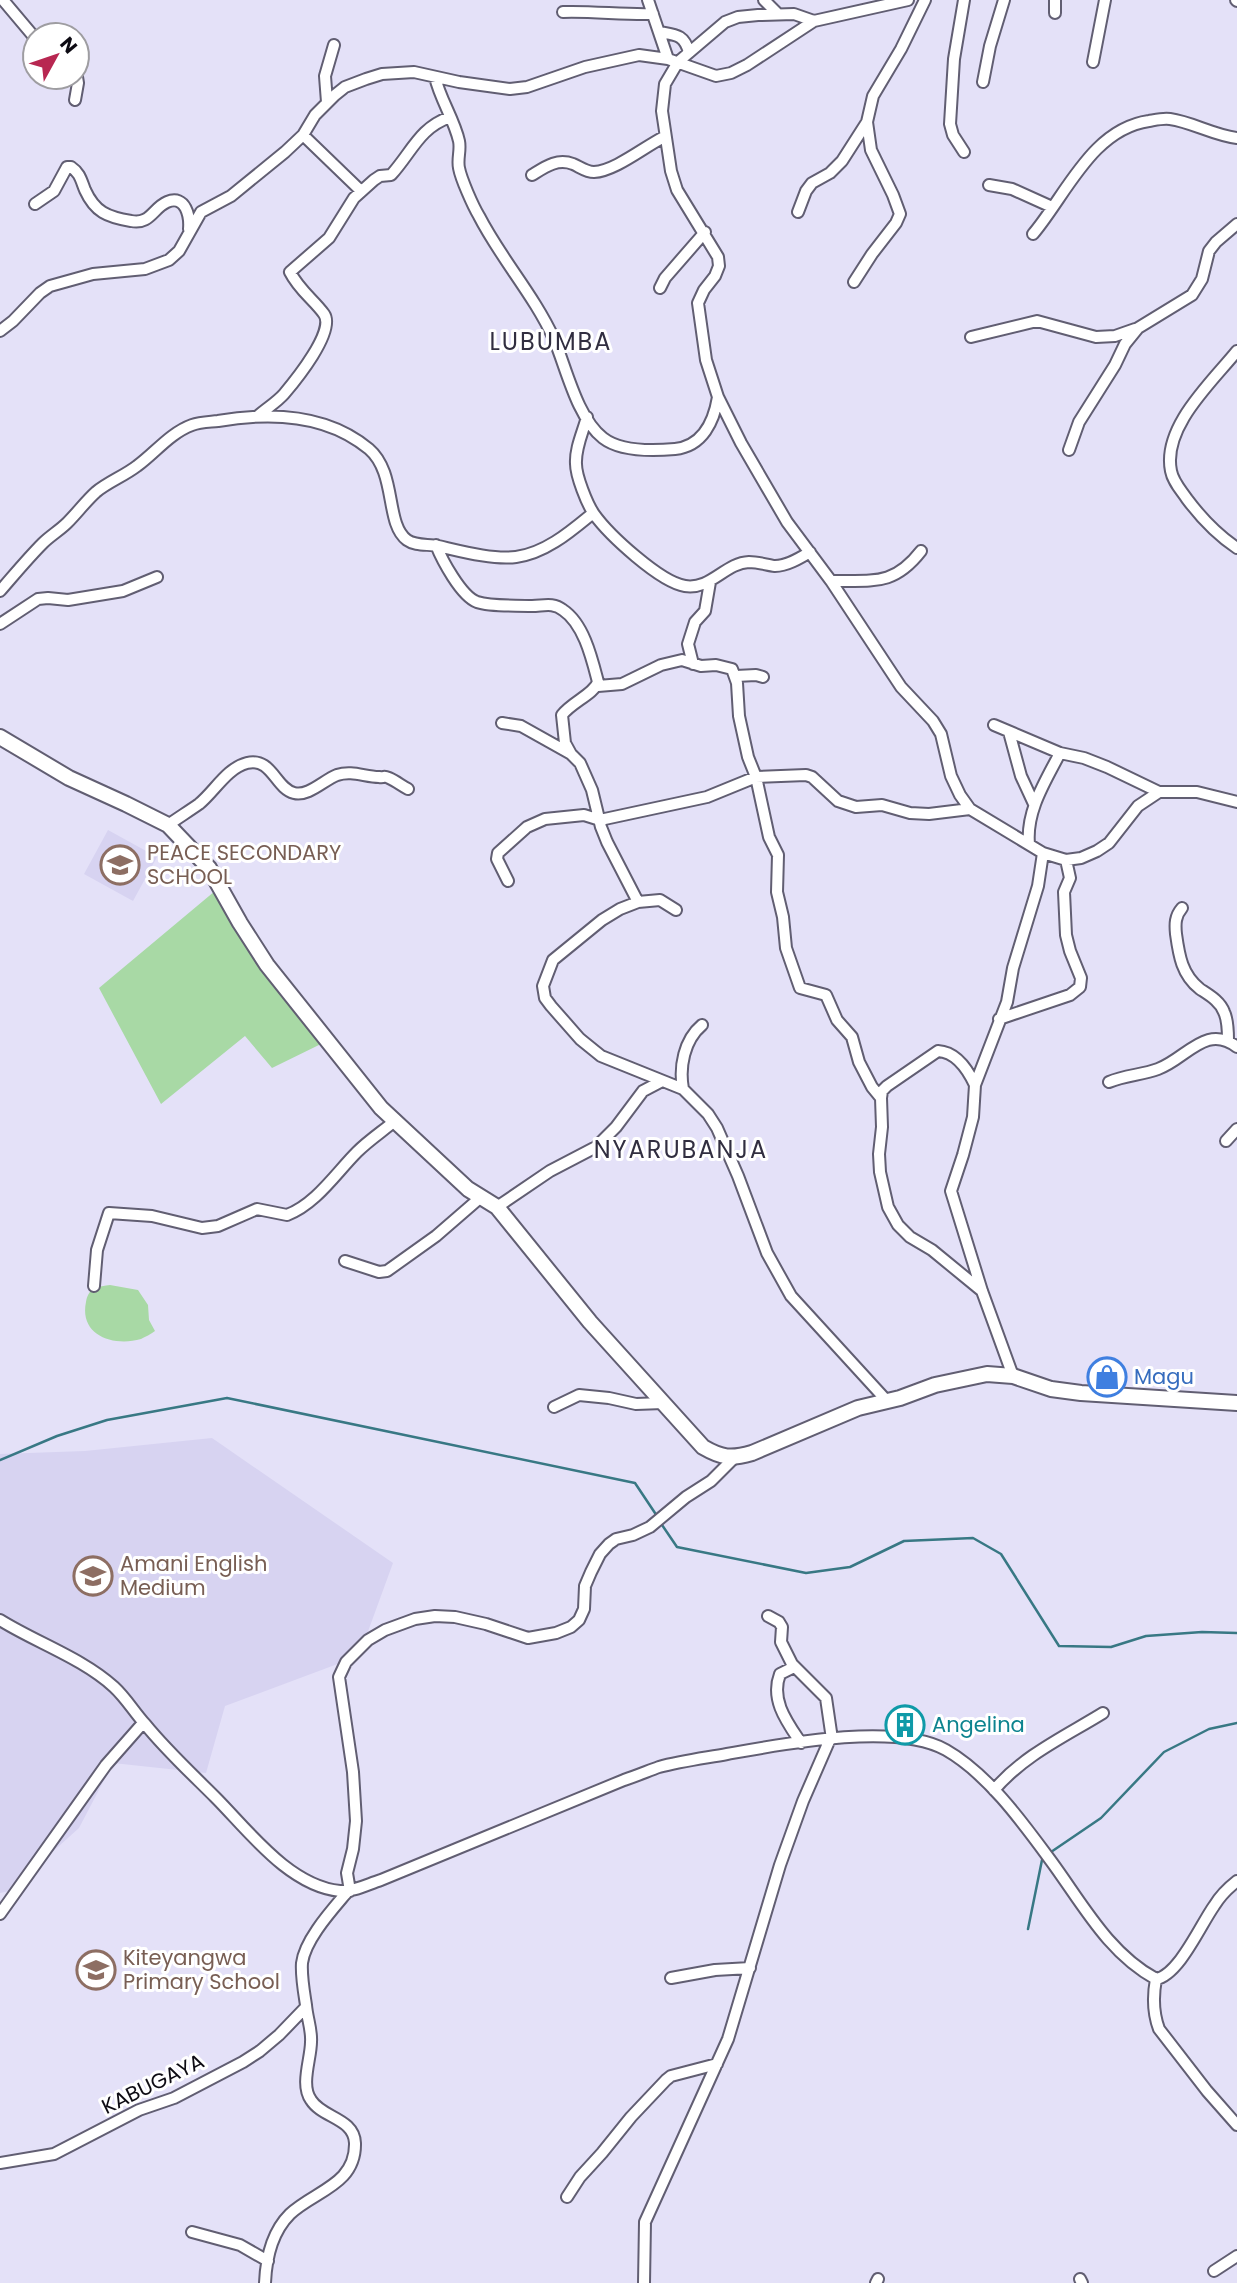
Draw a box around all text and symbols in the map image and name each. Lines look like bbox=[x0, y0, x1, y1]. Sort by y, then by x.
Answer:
north arrow bbox=[21, 21, 91, 91]
text: N bbox=[54, 31, 84, 60]
district label: LUBUMBA bbox=[489, 325, 613, 358]
place label: PEACE SECONDARY SCHOOL bbox=[147, 838, 341, 891]
school or university icon: PEACE SECONDARY SCHOOL bbox=[99, 844, 141, 886]
district label: NYARUBANJA bbox=[594, 1133, 768, 1166]
shop icon: Magu bbox=[1086, 1356, 1128, 1398]
place label: Magu bbox=[1134, 1362, 1194, 1391]
place label: Amani English Medium bbox=[120, 1549, 267, 1602]
school or university icon: Amani English Medium bbox=[72, 1555, 114, 1597]
building icon: Angelina bbox=[884, 1704, 926, 1746]
place label: Angelina bbox=[932, 1710, 1025, 1739]
place label: Kiteyangwa Primary School bbox=[123, 1943, 280, 1996]
school or university icon: Kiteyangwa Primary School bbox=[75, 1949, 117, 1991]
street label: KABUGAYA bbox=[97, 2046, 209, 2121]

